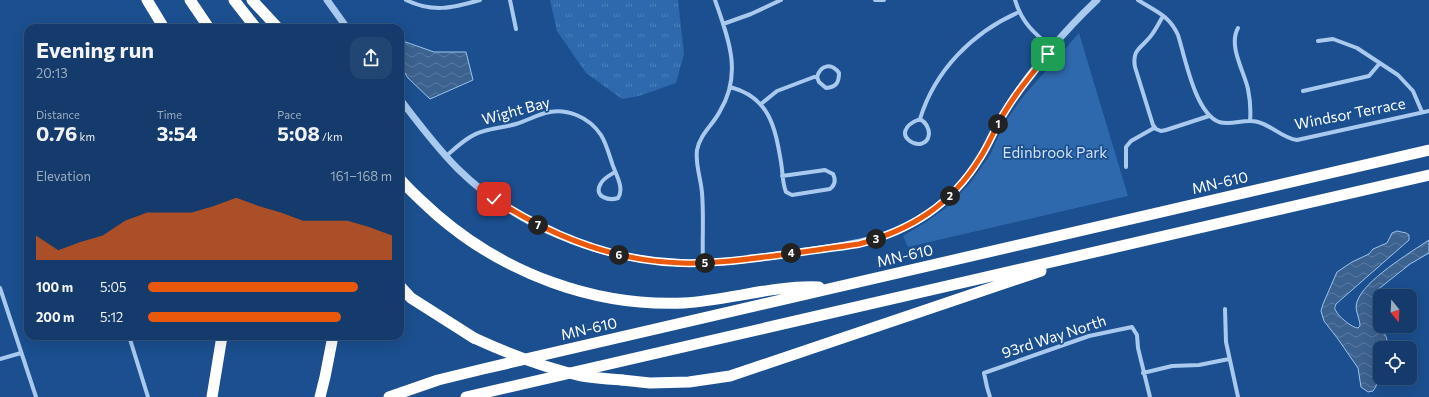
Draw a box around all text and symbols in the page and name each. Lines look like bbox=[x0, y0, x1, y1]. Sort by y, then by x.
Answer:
text: Evening run bbox=[36, 36, 154, 63]
button: share bbox=[350, 37, 392, 79]
pin bbox=[1031, 37, 1065, 71]
icon: arrive bbox=[1037, 43, 1059, 65]
text: 20:13 bbox=[36, 65, 68, 81]
street label: Wight Bay bbox=[480, 92, 552, 128]
street label: Windsor Terrace bbox=[1293, 93, 1407, 133]
text: Distance bbox=[36, 108, 80, 121]
text: Time bbox=[157, 108, 182, 121]
text: Pace bbox=[277, 108, 301, 121]
pin: 1 bbox=[988, 114, 1008, 134]
text: 1 bbox=[996, 117, 1000, 130]
text: 0.76 bbox=[36, 121, 77, 145]
text: 3:54 bbox=[157, 121, 198, 145]
text: 5:08 bbox=[277, 121, 320, 145]
text: km bbox=[77, 130, 95, 143]
text: /km bbox=[320, 130, 343, 143]
park label: Edinbrook Park bbox=[1003, 143, 1107, 161]
street label: MN-610 bbox=[1190, 167, 1250, 197]
text: Elevation bbox=[36, 168, 91, 184]
text: 161–168 m bbox=[330, 168, 392, 184]
pin bbox=[477, 182, 511, 216]
pin: 2 bbox=[940, 186, 960, 206]
icon: check bbox=[483, 188, 505, 210]
text: 2 bbox=[947, 189, 953, 202]
pin: 7 bbox=[528, 215, 548, 235]
text: 7 bbox=[535, 218, 541, 231]
pin: 3 bbox=[866, 229, 886, 249]
text: 3 bbox=[873, 232, 879, 245]
street label: MN-610 bbox=[875, 240, 935, 270]
pin: 4 bbox=[781, 243, 801, 263]
pin: 6 bbox=[609, 245, 629, 265]
text: 4 bbox=[788, 246, 794, 259]
text: 6 bbox=[616, 248, 622, 261]
pin: 5 bbox=[695, 253, 715, 273]
text: 5 bbox=[702, 256, 708, 269]
text: 100 m bbox=[36, 279, 73, 295]
text: 5:05 bbox=[100, 279, 127, 295]
north arrow bbox=[1373, 289, 1417, 333]
map controls bbox=[1373, 289, 1417, 385]
text: 200 m bbox=[36, 309, 74, 325]
text: 5:12 bbox=[100, 309, 123, 325]
street label: 93rd Way North bbox=[999, 311, 1108, 361]
street label: MN-610 bbox=[559, 313, 619, 343]
button: locate bbox=[1373, 341, 1417, 385]

